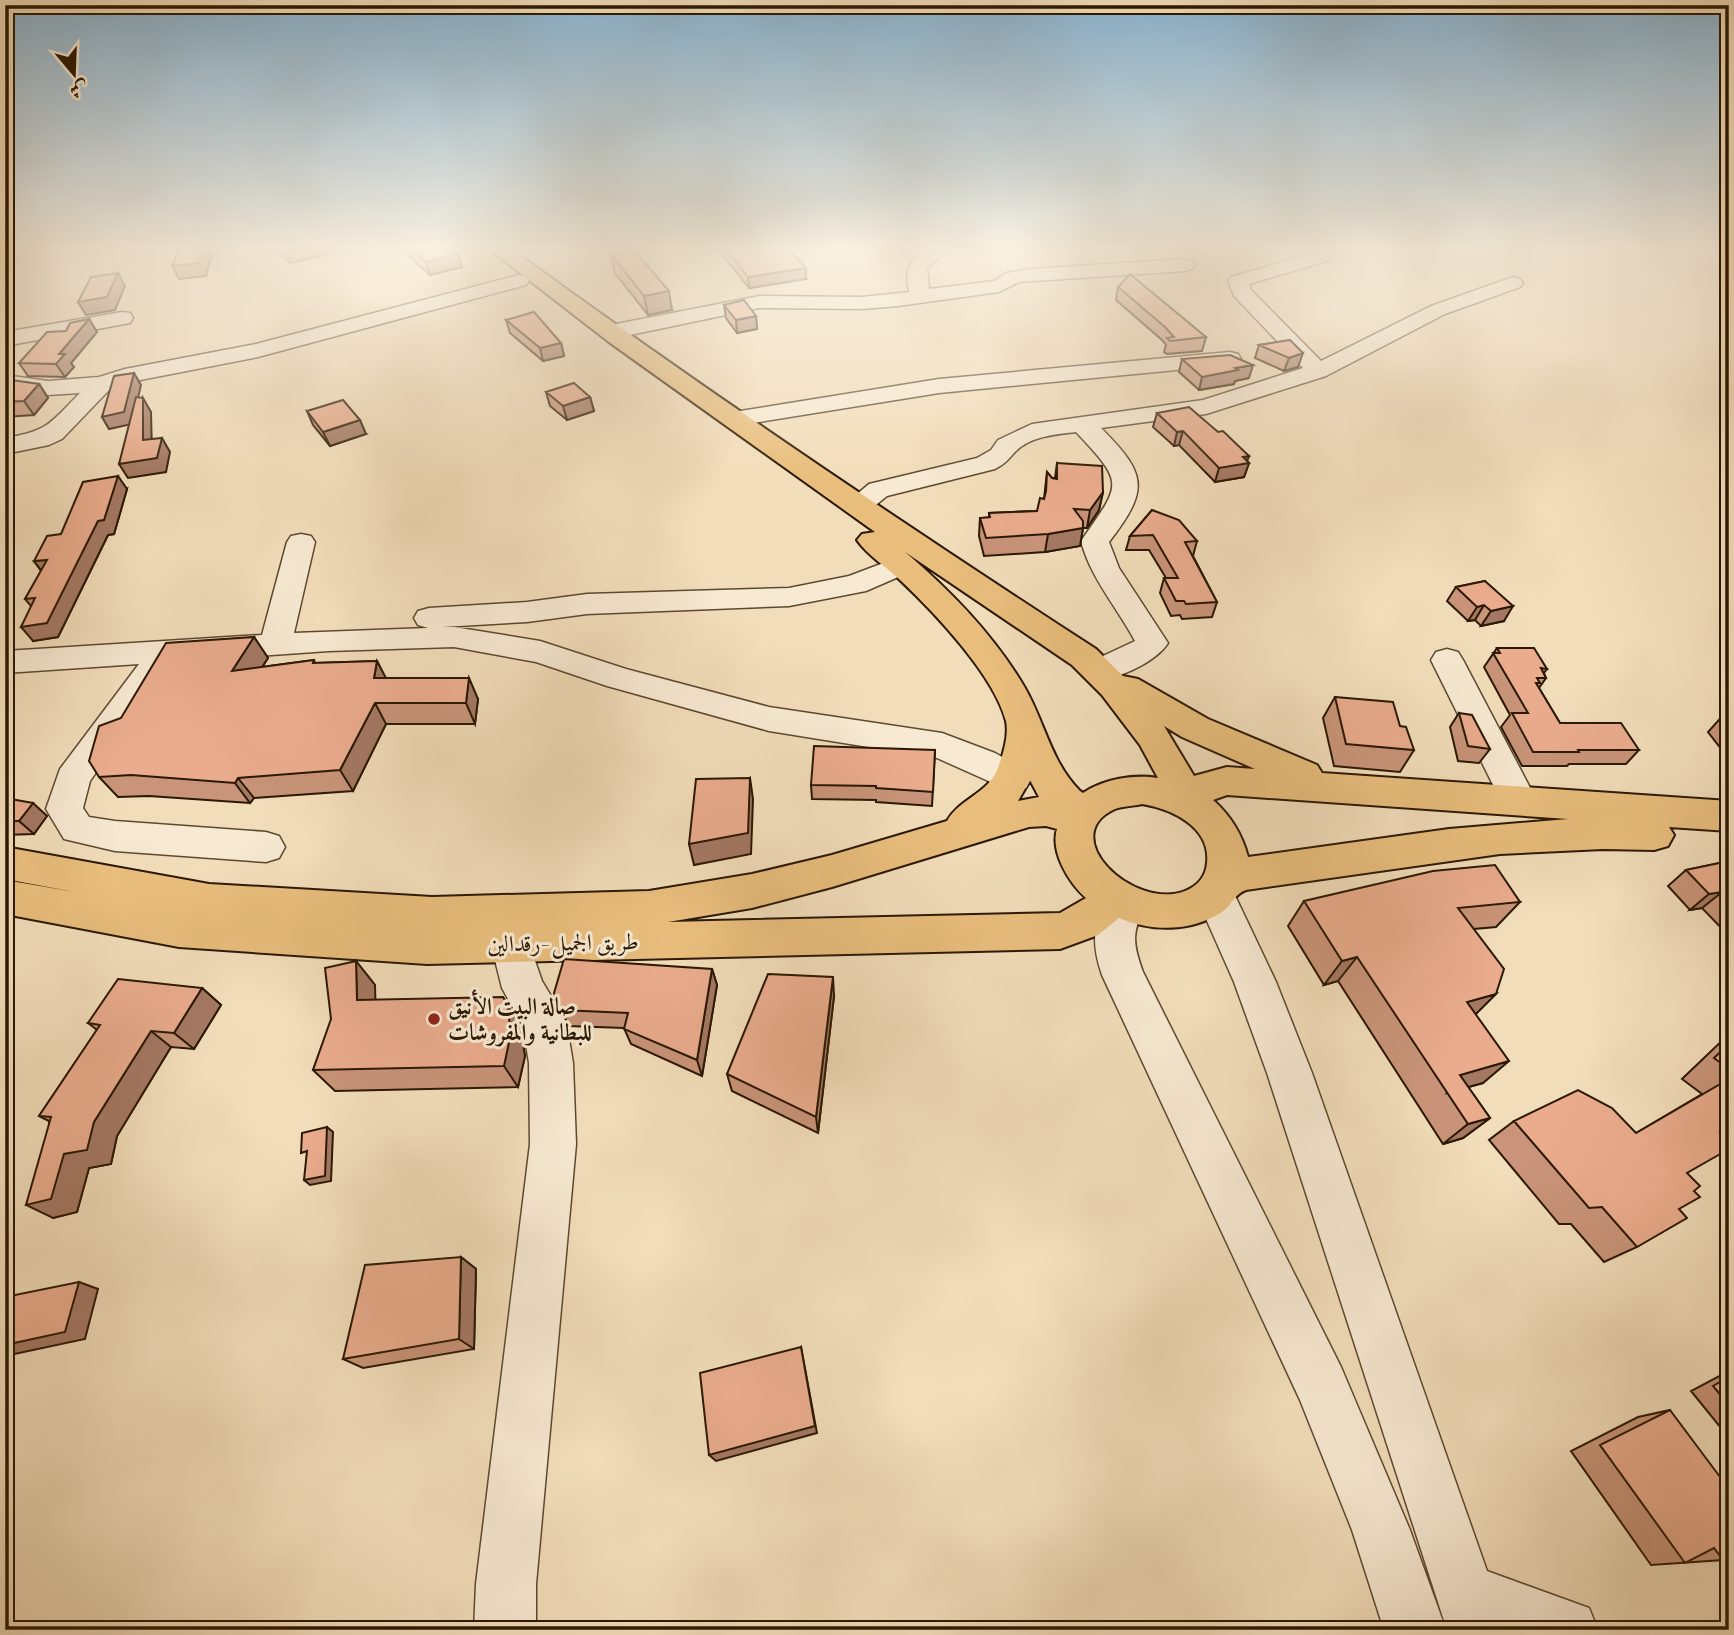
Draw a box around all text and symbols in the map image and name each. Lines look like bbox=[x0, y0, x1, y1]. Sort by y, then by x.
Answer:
north arrow bbox=[38, 38, 108, 108]
text: ش bbox=[67, 76, 92, 103]
street label: طريق الجميل -رقدالين bbox=[487, 928, 639, 961]
place label: صالة البيت الأنيق للبطانية والمفروشات bbox=[448, 989, 592, 1047]
marker: صالة البيت الأنيق للبطانية والمفروشات bbox=[426, 1011, 442, 1027]

